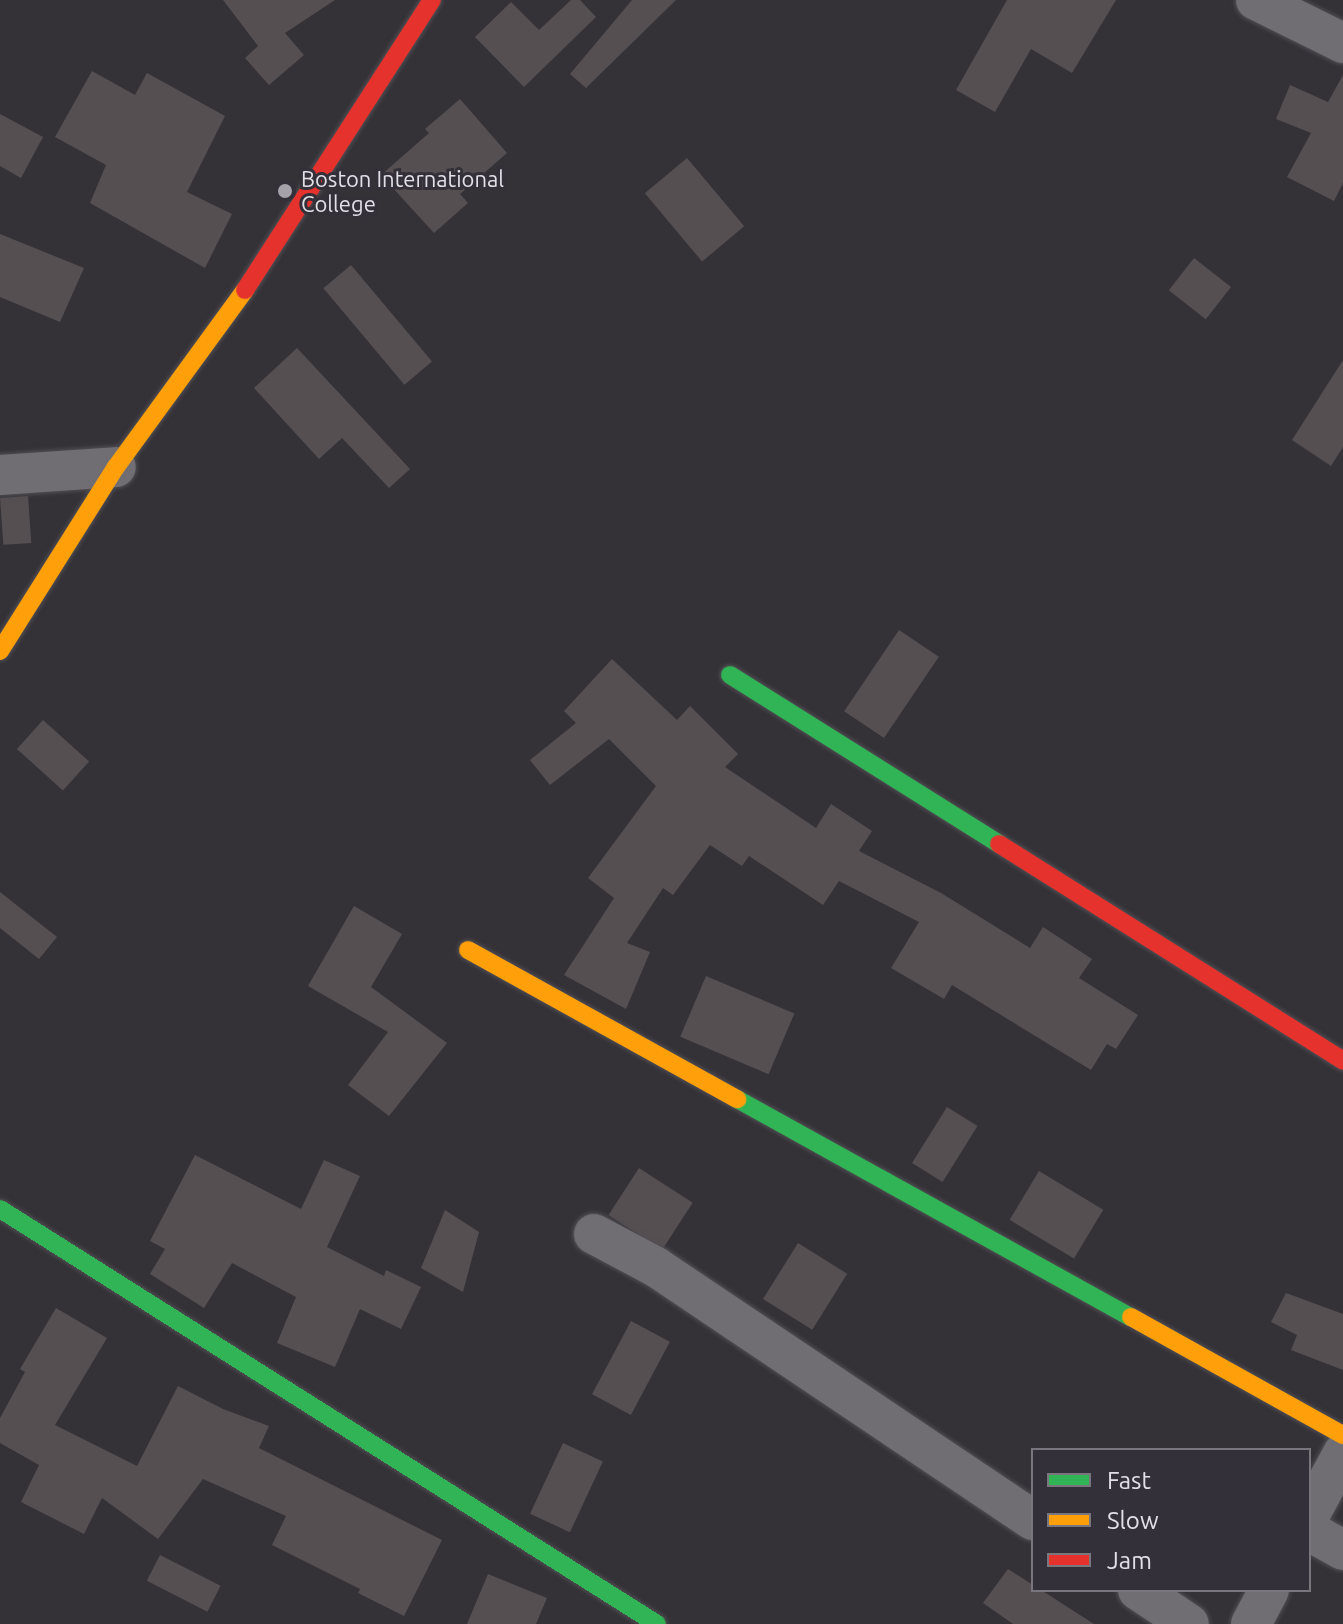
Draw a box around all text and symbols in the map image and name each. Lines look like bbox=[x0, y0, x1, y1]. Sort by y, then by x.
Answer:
place label: Boston International College bbox=[301, 165, 504, 216]
marker: Boston International College bbox=[276, 182, 294, 200]
legend bbox=[1031, 1448, 1311, 1592]
text: Fast bbox=[1107, 1467, 1151, 1494]
text: Slow bbox=[1107, 1507, 1159, 1534]
text: Jam bbox=[1107, 1547, 1152, 1574]

